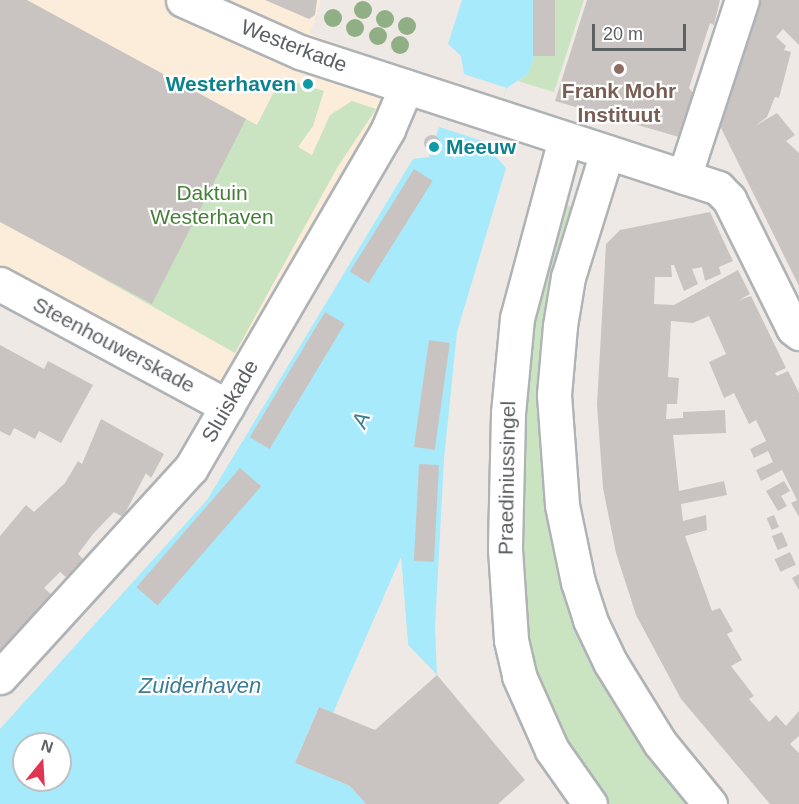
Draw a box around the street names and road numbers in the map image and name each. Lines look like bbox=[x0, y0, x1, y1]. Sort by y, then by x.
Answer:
street label: Westerkade bbox=[237, 14, 351, 78]
street label: Steenhouwerskade bbox=[29, 292, 199, 398]
street label: Sluiskade bbox=[196, 355, 264, 447]
street label: Praediniussingel bbox=[493, 401, 521, 555]

